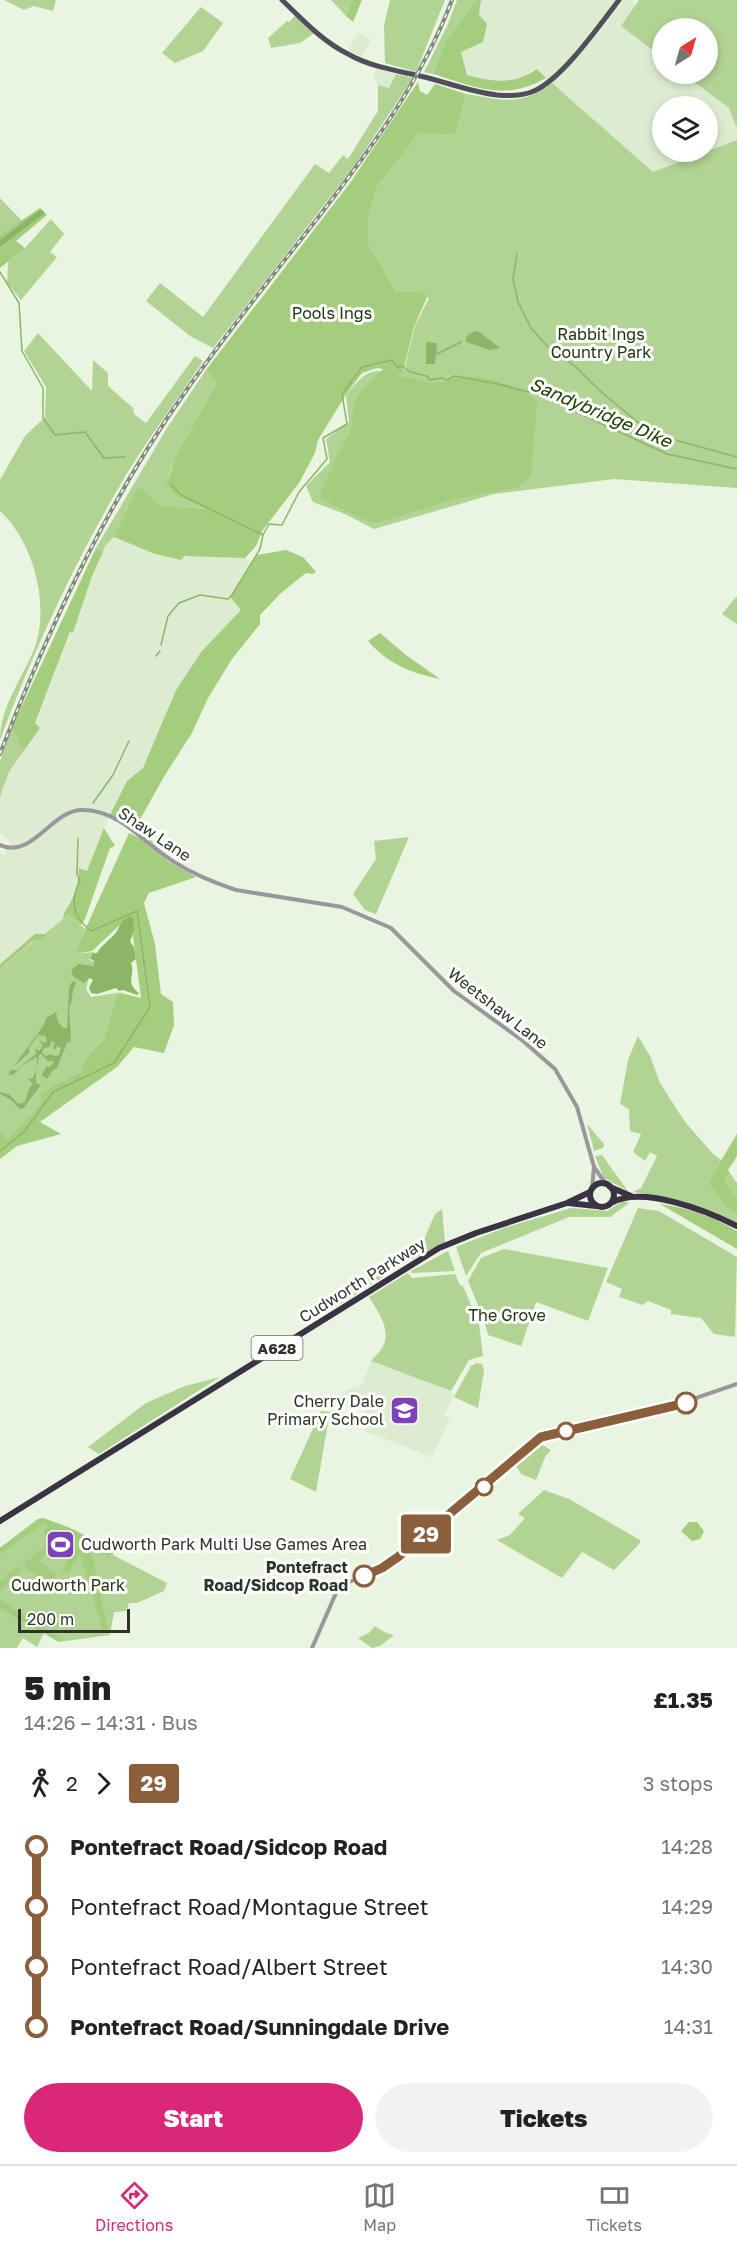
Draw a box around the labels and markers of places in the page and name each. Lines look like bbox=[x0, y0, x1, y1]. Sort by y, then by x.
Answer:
place label: Cherry Dale Primary School bbox=[267, 1391, 384, 1429]
unlabelled marker bbox=[675, 1392, 697, 1414]
school or university icon: Cherry Dale Primary School bbox=[389, 1394, 421, 1426]
unlabelled marker bbox=[557, 1422, 575, 1440]
unlabelled marker bbox=[475, 1478, 493, 1496]
sports icon: Cudworth Park Multi Use Games Area bbox=[44, 1528, 76, 1560]
place label: Cudworth Park Multi Use Games Area bbox=[81, 1534, 367, 1554]
place label: Pontefract Road/Sidcop Road bbox=[204, 1557, 348, 1595]
marker: Pontefract Road/Sidcop Road bbox=[353, 1565, 375, 1587]

